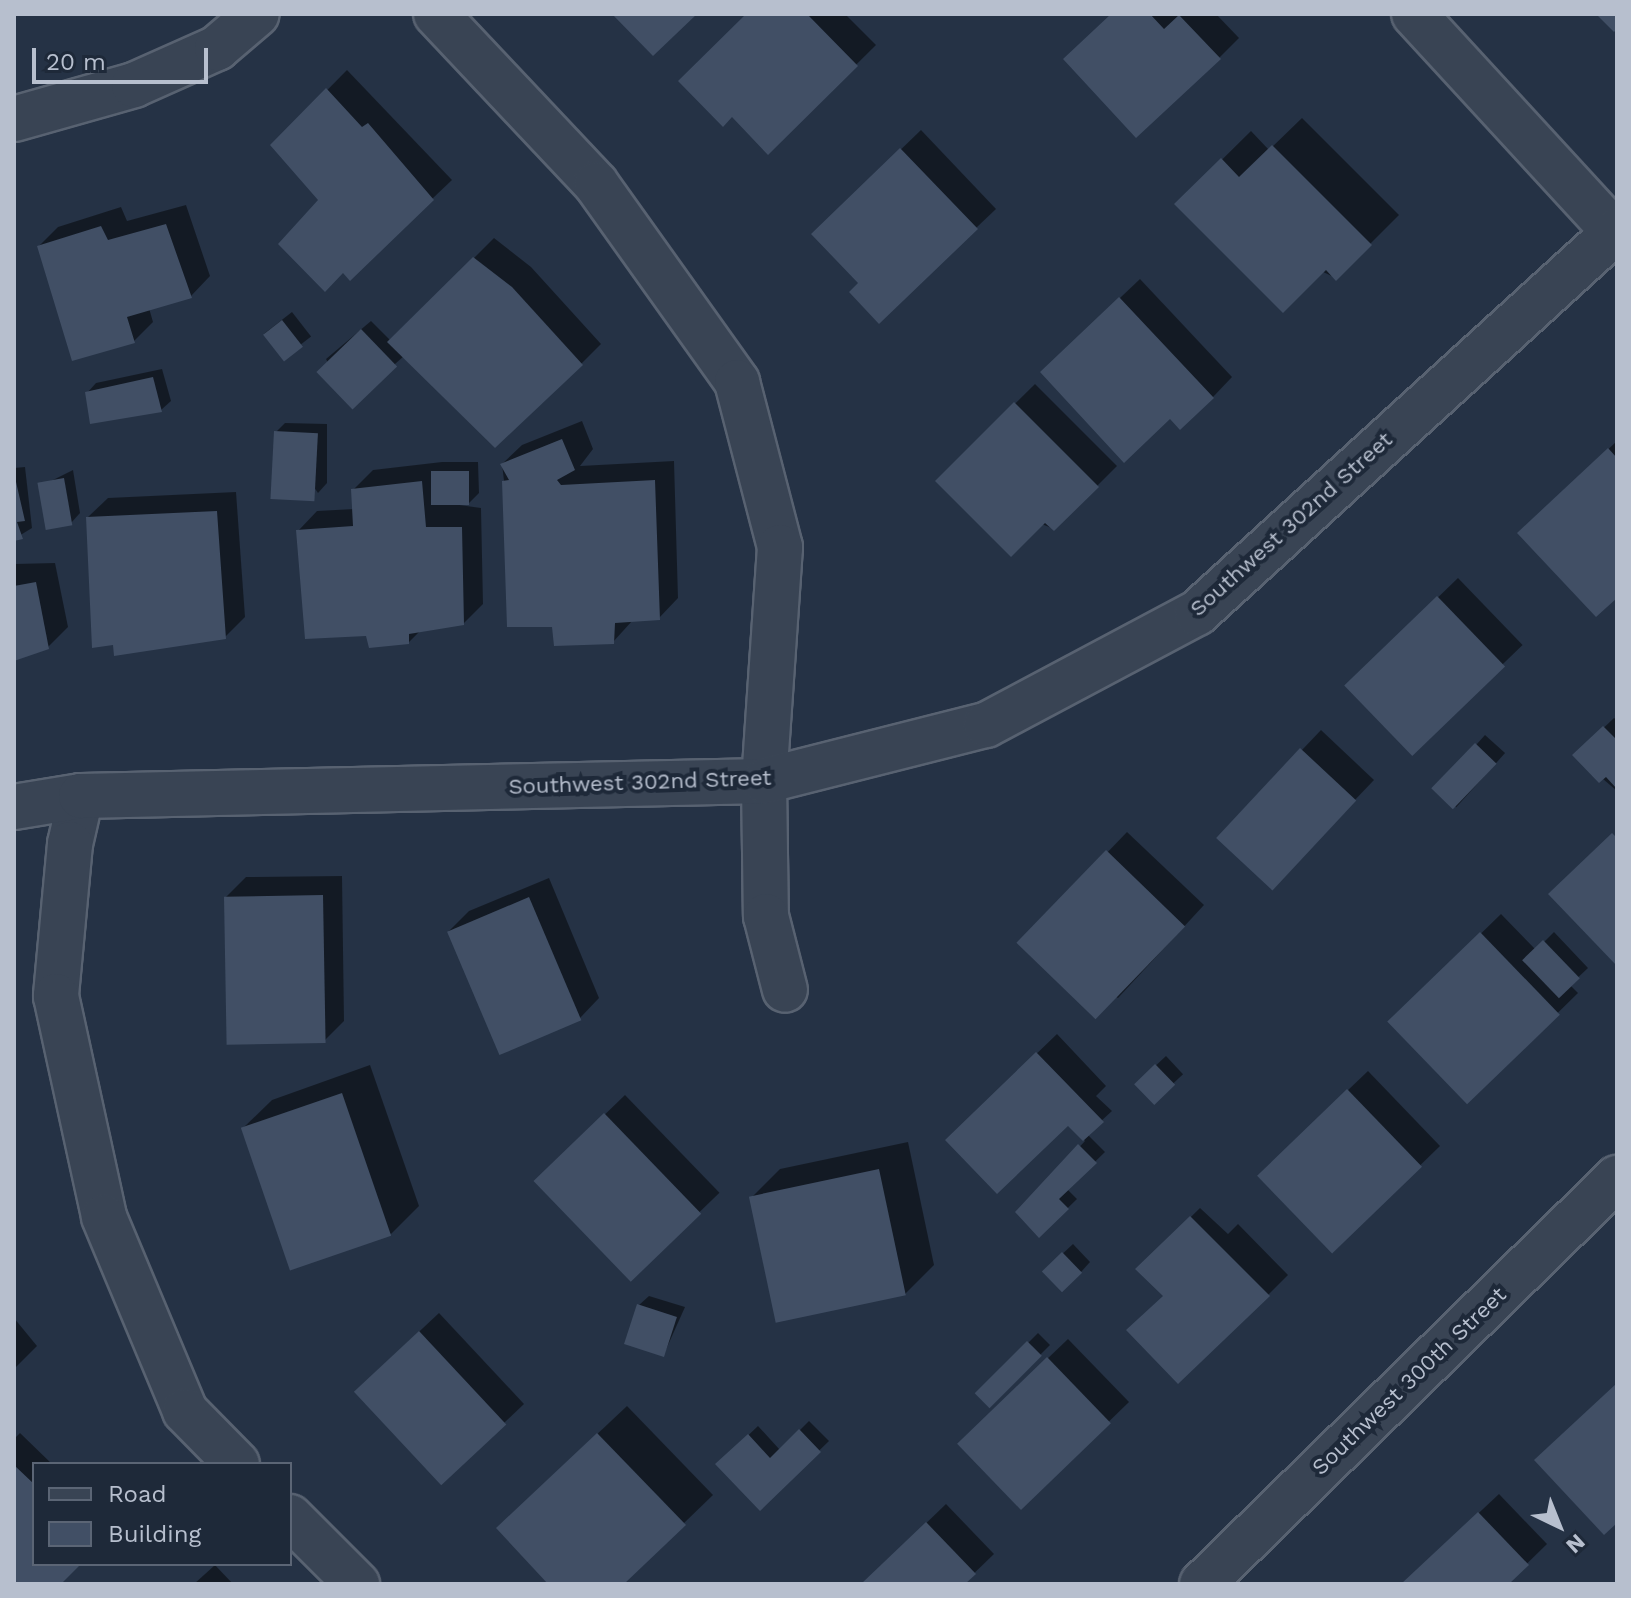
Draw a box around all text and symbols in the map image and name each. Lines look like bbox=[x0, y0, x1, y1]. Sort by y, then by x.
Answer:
scale bar bbox=[36, 32, 212, 82]
text: 20 m bbox=[46, 48, 106, 76]
street label: Southwest 302nd Street bbox=[1184, 426, 1398, 622]
street label: Southwest 302nd Street bbox=[508, 764, 772, 800]
street label: Southwest 300th Street bbox=[1307, 1281, 1511, 1481]
legend bbox=[32, 1462, 292, 1566]
text: Road bbox=[108, 1480, 167, 1508]
north arrow bbox=[1519, 1486, 1599, 1566]
text: Building bbox=[108, 1520, 201, 1548]
text: N bbox=[1561, 1529, 1590, 1559]

